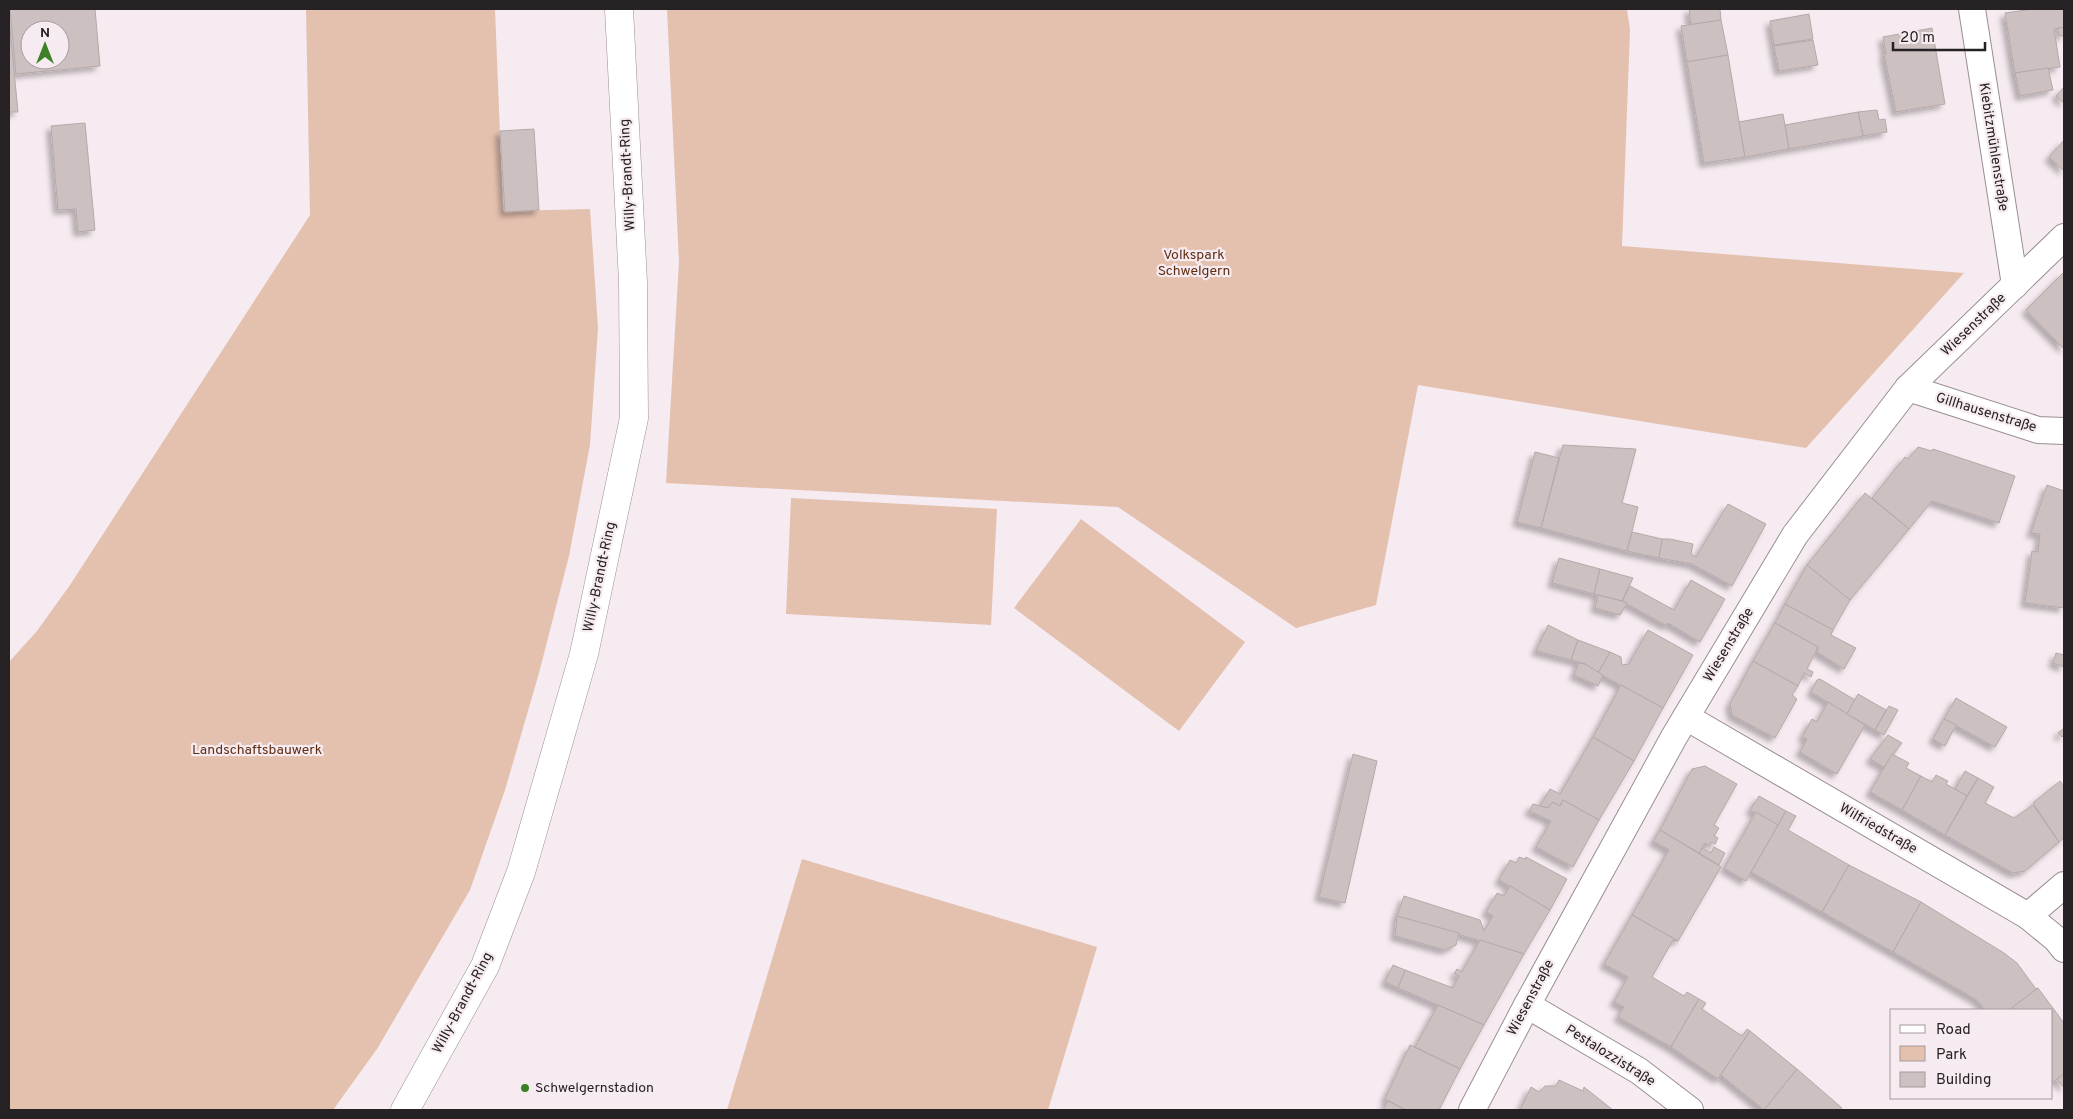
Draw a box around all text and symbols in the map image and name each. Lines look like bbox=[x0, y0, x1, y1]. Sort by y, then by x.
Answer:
north arrow bbox=[20, 20, 70, 70]
scale bar bbox=[1893, 20, 1986, 52]
text: N bbox=[40, 25, 50, 42]
text: 20 m bbox=[1900, 29, 1935, 48]
street label: Kiebitzmühlenstraße bbox=[1974, 82, 2012, 212]
street label: Willy-Brandt-Ring bbox=[617, 118, 639, 232]
park label: Volkspark Schwelgern bbox=[1158, 247, 1230, 280]
street label: Wiesenstraße bbox=[1938, 290, 2010, 360]
street label: Gillhausenstraße bbox=[1933, 390, 2039, 436]
street label: Willy-Brandt-Ring bbox=[580, 520, 620, 634]
street label: Wiesenstraße bbox=[1700, 605, 1758, 685]
park label: Landschaftsbauwerk bbox=[192, 742, 322, 759]
street label: Wilfriedstraße bbox=[1836, 800, 1920, 858]
street label: Willy-Brandt-Ring bbox=[429, 949, 497, 1057]
street label: Wiesenstraße bbox=[1504, 957, 1558, 1039]
legend bbox=[1890, 1009, 2053, 1099]
street label: Pestalozzistraße bbox=[1562, 1021, 1658, 1091]
text: Road bbox=[1936, 1021, 1971, 1040]
text: Park bbox=[1936, 1046, 1967, 1065]
text: Building bbox=[1936, 1071, 1991, 1090]
place label: Schwelgernstadion bbox=[535, 1080, 654, 1097]
marker: Schwelgernstadion bbox=[519, 1082, 531, 1094]

